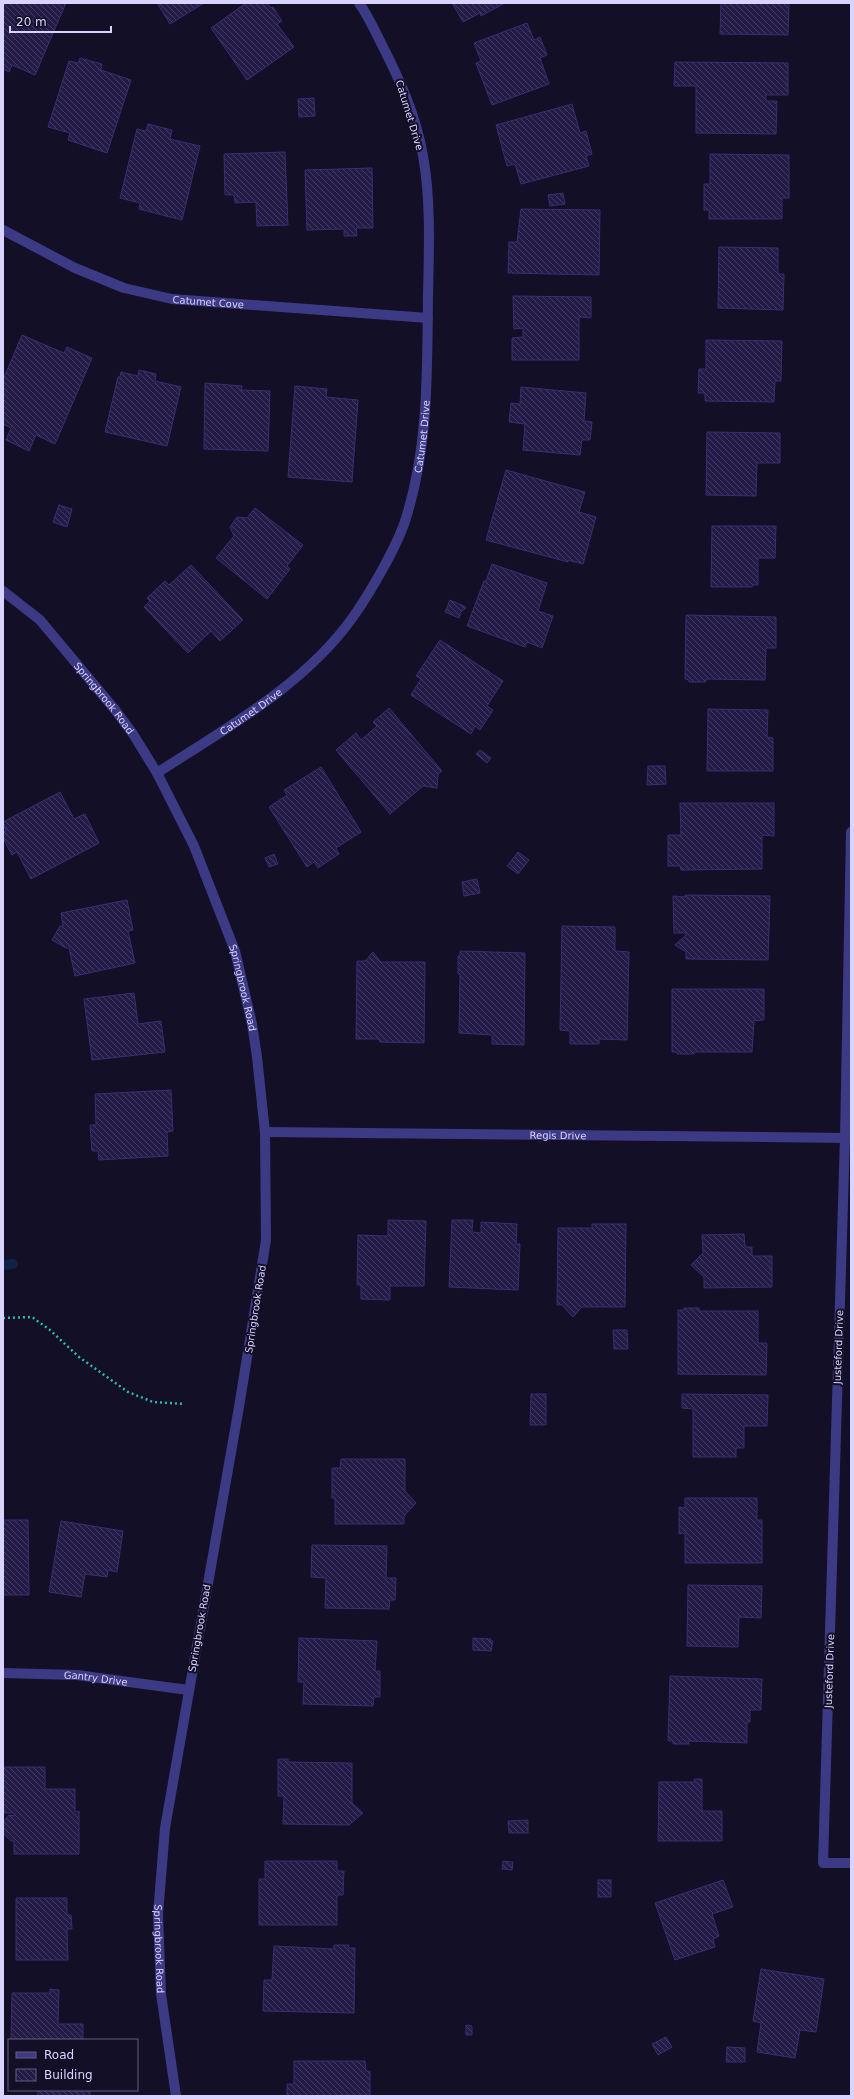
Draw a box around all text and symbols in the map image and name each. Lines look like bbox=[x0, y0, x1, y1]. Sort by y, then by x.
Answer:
scale bar bbox=[10, 8, 111, 34]
text: 20 m bbox=[16, 15, 47, 29]
street label: Catumet Drive bbox=[394, 79, 425, 152]
street label: Catumet Cove bbox=[172, 294, 244, 310]
street label: Catumet Drive bbox=[412, 400, 432, 474]
street label: Springbrook Road bbox=[72, 660, 136, 736]
street label: Catumet Drive bbox=[218, 686, 284, 737]
street label: Springbrook Road bbox=[227, 943, 258, 1032]
street label: Regis Drive bbox=[529, 1130, 586, 1141]
street label: Springbrook Road bbox=[243, 1264, 268, 1354]
street label: Justeford Drive bbox=[832, 1310, 845, 1385]
street label: Springbrook Road bbox=[186, 1583, 213, 1673]
street label: Justeford Drive bbox=[823, 1634, 836, 1709]
street label: Gantry Drive bbox=[64, 1670, 128, 1688]
street label: Springbrook Road bbox=[152, 1904, 166, 1993]
legend bbox=[8, 2039, 138, 2091]
text: Road bbox=[44, 2048, 74, 2062]
text: Building bbox=[44, 2068, 93, 2082]

